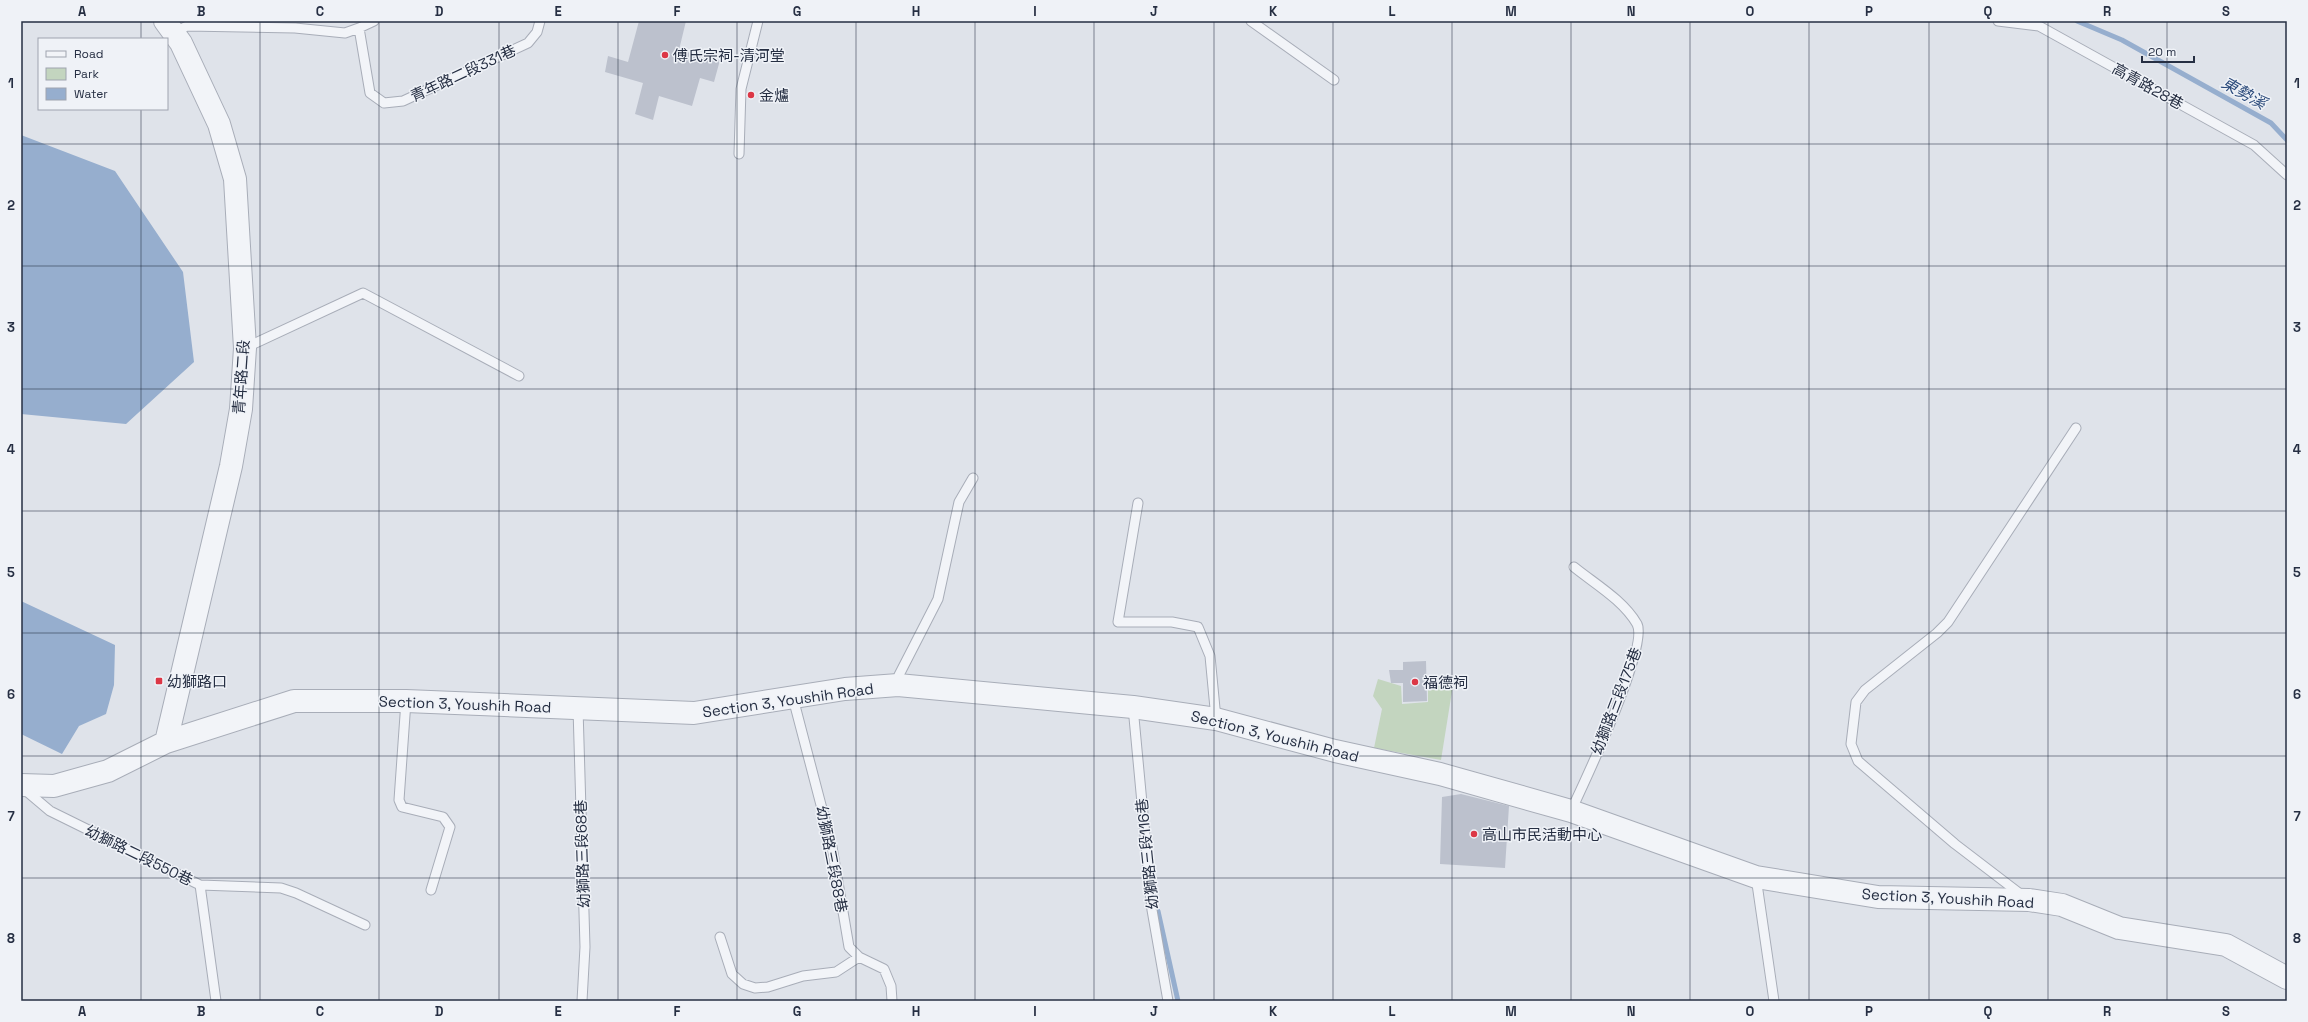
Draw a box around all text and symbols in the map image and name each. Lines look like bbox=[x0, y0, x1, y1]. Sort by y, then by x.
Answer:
text: A bbox=[78, 3, 87, 20]
text: B bbox=[197, 3, 206, 20]
text: C bbox=[316, 3, 324, 20]
text: D bbox=[435, 3, 444, 20]
text: E bbox=[554, 3, 562, 20]
text: F bbox=[674, 3, 681, 20]
text: G bbox=[793, 3, 801, 20]
text: H bbox=[912, 3, 920, 20]
text: I bbox=[1033, 3, 1037, 20]
text: J bbox=[1150, 3, 1158, 20]
text: K bbox=[1269, 3, 1278, 20]
text: L bbox=[1388, 3, 1396, 20]
text: M bbox=[1505, 3, 1517, 20]
text: N bbox=[1627, 3, 1635, 20]
text: O bbox=[1746, 3, 1755, 20]
text: P bbox=[1865, 3, 1873, 20]
text: Q bbox=[1984, 3, 1993, 20]
text: R bbox=[2103, 3, 2111, 20]
text: S bbox=[2222, 3, 2230, 20]
legend bbox=[38, 38, 168, 110]
scale bar bbox=[2142, 38, 2194, 64]
street label: 青年路二段331巷 bbox=[407, 40, 519, 106]
text: 20 m bbox=[2148, 44, 2176, 60]
text: Road bbox=[74, 46, 103, 62]
place label: 傅氏宗祠-清河堂 bbox=[673, 46, 785, 65]
marker: 傅氏宗祠-清河堂 bbox=[660, 50, 670, 60]
street label: 高青路28巷 bbox=[2109, 59, 2187, 113]
text: Park bbox=[74, 66, 99, 82]
water label: 東勢溪 bbox=[2218, 72, 2272, 115]
text: 1 bbox=[8, 75, 14, 92]
text: 1 bbox=[2294, 75, 2300, 92]
text: Water bbox=[74, 86, 108, 102]
place label: 金爐 bbox=[759, 86, 789, 105]
marker: 金爐 bbox=[746, 90, 756, 100]
text: 2 bbox=[7, 197, 15, 214]
text: 2 bbox=[2293, 197, 2301, 214]
text: 3 bbox=[7, 319, 15, 336]
text: 3 bbox=[2293, 319, 2301, 336]
street label: 青年路二段 bbox=[229, 339, 253, 415]
text: 4 bbox=[7, 441, 15, 458]
text: 4 bbox=[2293, 441, 2301, 458]
text: 5 bbox=[7, 564, 15, 581]
text: 5 bbox=[2293, 564, 2301, 581]
street label: 幼獅路三段175巷 bbox=[1587, 645, 1645, 757]
place label: 幼獅路口 bbox=[167, 672, 227, 691]
place label: 福德祠 bbox=[1423, 673, 1468, 692]
marker: 幼獅路口 bbox=[154, 676, 164, 686]
marker: 福德祠 bbox=[1410, 677, 1420, 687]
street label: Section 3, Youshih Road bbox=[701, 679, 875, 721]
text: 6 bbox=[7, 686, 15, 703]
text: 6 bbox=[2293, 686, 2301, 703]
street label: Section 3, Youshih Road bbox=[378, 691, 552, 717]
street label: Section 3, Youshih Road bbox=[1189, 706, 1361, 766]
street label: 幼獅路三段116巷 bbox=[1132, 797, 1162, 911]
street label: 幼獅路三段68巷 bbox=[571, 799, 593, 909]
street label: 幼獅路三段88巷 bbox=[812, 804, 852, 914]
text: 7 bbox=[7, 808, 15, 825]
text: 7 bbox=[2293, 808, 2301, 825]
street label: 幼獅路二段550巷 bbox=[82, 821, 196, 889]
place label: 高山市民活動中心 bbox=[1482, 825, 1602, 844]
marker: 高山市民活動中心 bbox=[1469, 829, 1479, 839]
street label: Section 3, Youshih Road bbox=[1861, 884, 2035, 912]
text: 8 bbox=[7, 930, 15, 947]
text: 8 bbox=[2293, 930, 2301, 947]
text: A bbox=[78, 1003, 87, 1020]
text: B bbox=[197, 1003, 206, 1020]
text: C bbox=[316, 1003, 324, 1020]
text: D bbox=[435, 1003, 444, 1020]
text: E bbox=[554, 1003, 562, 1020]
text: F bbox=[674, 1003, 681, 1020]
text: G bbox=[793, 1003, 801, 1020]
text: H bbox=[912, 1003, 920, 1020]
text: I bbox=[1033, 1003, 1037, 1020]
text: J bbox=[1150, 1003, 1158, 1020]
text: K bbox=[1269, 1003, 1278, 1020]
text: L bbox=[1388, 1003, 1396, 1020]
text: M bbox=[1505, 1003, 1517, 1020]
text: N bbox=[1627, 1003, 1635, 1020]
text: O bbox=[1746, 1003, 1755, 1020]
text: P bbox=[1865, 1003, 1873, 1020]
text: Q bbox=[1984, 1003, 1993, 1020]
text: R bbox=[2103, 1003, 2111, 1020]
text: S bbox=[2222, 1003, 2230, 1020]

